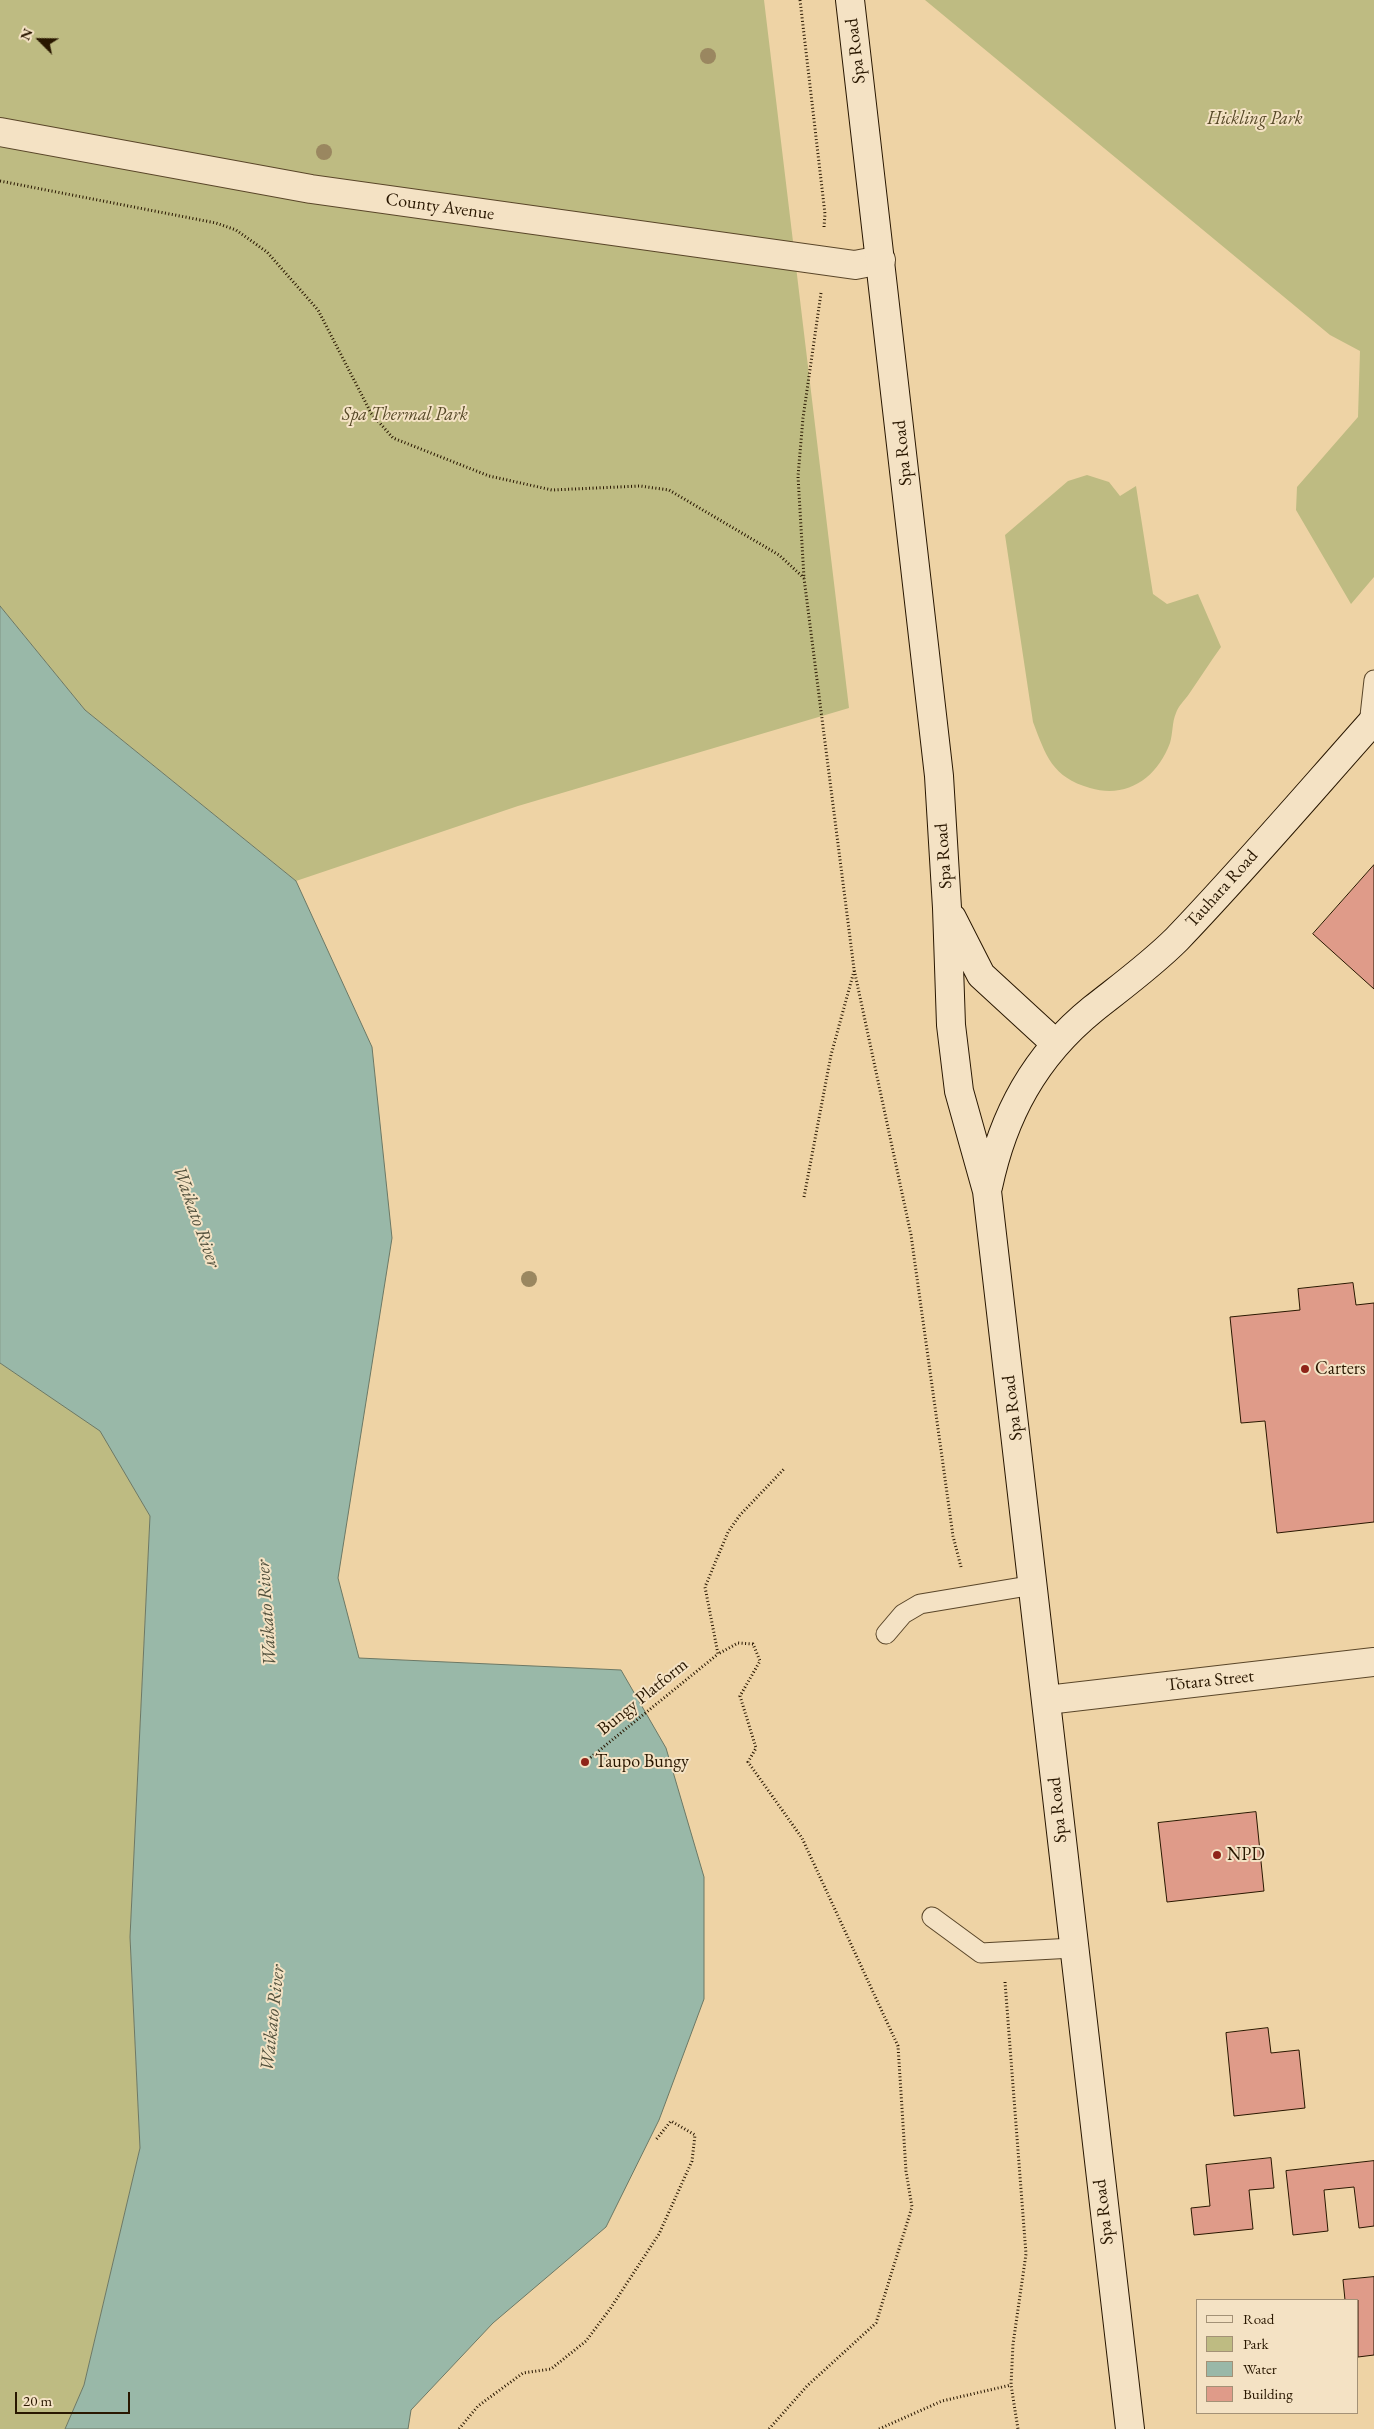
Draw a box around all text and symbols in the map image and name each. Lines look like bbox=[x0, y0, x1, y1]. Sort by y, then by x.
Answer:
north arrow bbox=[15, 15, 65, 65]
street label: Spa Road bbox=[841, 17, 871, 85]
text: N bbox=[16, 25, 37, 43]
park label: Hickling Park bbox=[1207, 108, 1303, 130]
street label: County Avenue bbox=[384, 189, 496, 225]
park label: Spa Thermal Park bbox=[342, 404, 468, 426]
street label: Spa Road bbox=[889, 419, 917, 487]
street label: Spa Road bbox=[931, 822, 957, 890]
street label: Tauhara Road bbox=[1181, 845, 1263, 933]
water label: Waikato River bbox=[167, 1163, 225, 1271]
place label: Carters bbox=[1315, 1358, 1365, 1380]
marker: Carters bbox=[1299, 1363, 1311, 1375]
street label: Spa Road bbox=[998, 1374, 1028, 1442]
water label: Waikato River bbox=[252, 1559, 282, 1667]
street label: Bungy Platform bbox=[593, 1654, 693, 1740]
street label: Tōtara Street bbox=[1165, 1666, 1255, 1696]
place label: Taupo Bungy bbox=[595, 1751, 689, 1773]
marker: Taupo Bungy bbox=[579, 1756, 591, 1768]
street label: Spa Road bbox=[1044, 1776, 1072, 1844]
place label: NPD bbox=[1227, 1844, 1265, 1866]
marker: NPD bbox=[1211, 1849, 1223, 1861]
water label: Waikato River bbox=[256, 1964, 290, 2072]
street label: Spa Road bbox=[1089, 2178, 1119, 2246]
legend bbox=[1196, 2299, 1359, 2414]
text: Road bbox=[1243, 2309, 1274, 2328]
text: Park bbox=[1243, 2334, 1269, 2353]
text: Water bbox=[1243, 2359, 1277, 2378]
scale bar bbox=[18, 2382, 132, 2414]
text: Building bbox=[1243, 2384, 1293, 2403]
text: 20 m bbox=[23, 2391, 52, 2410]

